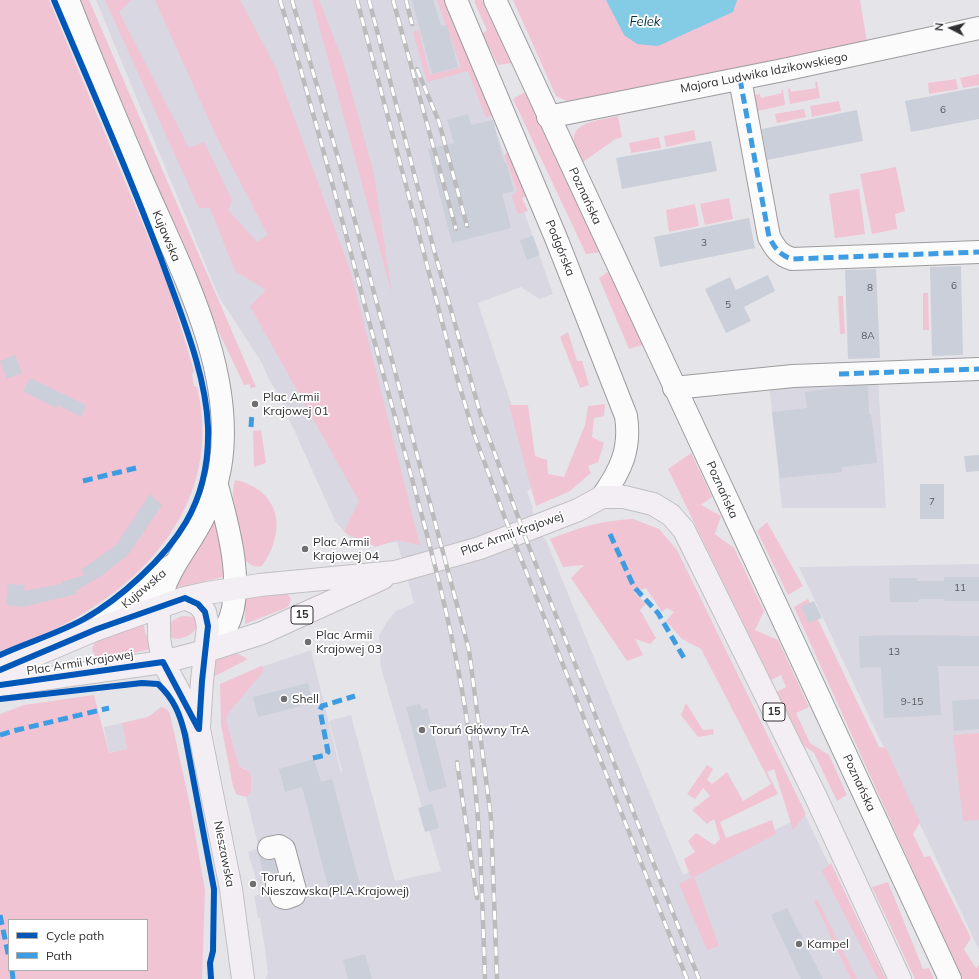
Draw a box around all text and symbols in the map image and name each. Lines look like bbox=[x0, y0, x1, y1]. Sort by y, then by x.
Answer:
north arrow bbox=[931, 8, 971, 48]
water label: Felek bbox=[630, 14, 660, 30]
text: N bbox=[932, 22, 946, 32]
street label: Majora Ludwika Idzikowskiego bbox=[679, 50, 849, 96]
house number: 6 bbox=[940, 104, 946, 116]
street label: Poznańska bbox=[566, 165, 604, 227]
street label: Kujawska bbox=[149, 208, 183, 264]
street label: Podgórska bbox=[542, 218, 578, 278]
house number: 3 bbox=[701, 237, 707, 249]
house number: 6 bbox=[951, 280, 957, 292]
house number: 8 bbox=[867, 282, 873, 294]
house number: 5 bbox=[725, 299, 731, 311]
house number: 8A bbox=[861, 330, 875, 342]
place label: Plac Armii Krajowej 01 bbox=[263, 390, 329, 418]
marker: Plac Armii Krajowej 01 bbox=[250, 399, 260, 409]
street label: Poznańska bbox=[703, 459, 741, 521]
house number: 7 bbox=[929, 496, 935, 508]
street label: Plac Armii Krajowej bbox=[459, 509, 565, 559]
place label: Plac Armii Krajowej 04 bbox=[313, 535, 379, 563]
marker: Plac Armii Krajowej 04 bbox=[300, 544, 310, 554]
street label: Kujawska bbox=[119, 566, 169, 612]
house number: 11 bbox=[954, 582, 966, 594]
road number: 15 bbox=[291, 606, 313, 624]
place label: Plac Armii Krajowej 03 bbox=[316, 628, 382, 656]
marker: Plac Armii Krajowej 03 bbox=[303, 637, 313, 647]
house number: 13 bbox=[888, 646, 900, 658]
street label: Plac Armii Krajowej bbox=[26, 647, 134, 679]
place label: Shell bbox=[292, 692, 319, 706]
marker: Shell bbox=[279, 694, 289, 704]
house number: 9-15 bbox=[901, 696, 923, 708]
road number: 15 bbox=[763, 703, 785, 721]
place label: Toruń Główny TrA bbox=[430, 723, 529, 737]
marker: Toruń Główny TrA bbox=[417, 725, 427, 735]
street label: Poznańska bbox=[840, 752, 878, 814]
street label: Nieszawska bbox=[211, 820, 237, 888]
place label: Toruń, Nieszawska(Pl.A.Krajowej) bbox=[261, 870, 410, 898]
marker: Toruń, Nieszawska(Pl.A.Krajowej) bbox=[248, 879, 258, 889]
legend bbox=[8, 919, 148, 971]
text: Cycle path bbox=[46, 928, 104, 943]
place label: Kampel bbox=[807, 937, 849, 951]
marker: Kampel bbox=[794, 939, 804, 949]
text: Path bbox=[46, 948, 72, 963]

